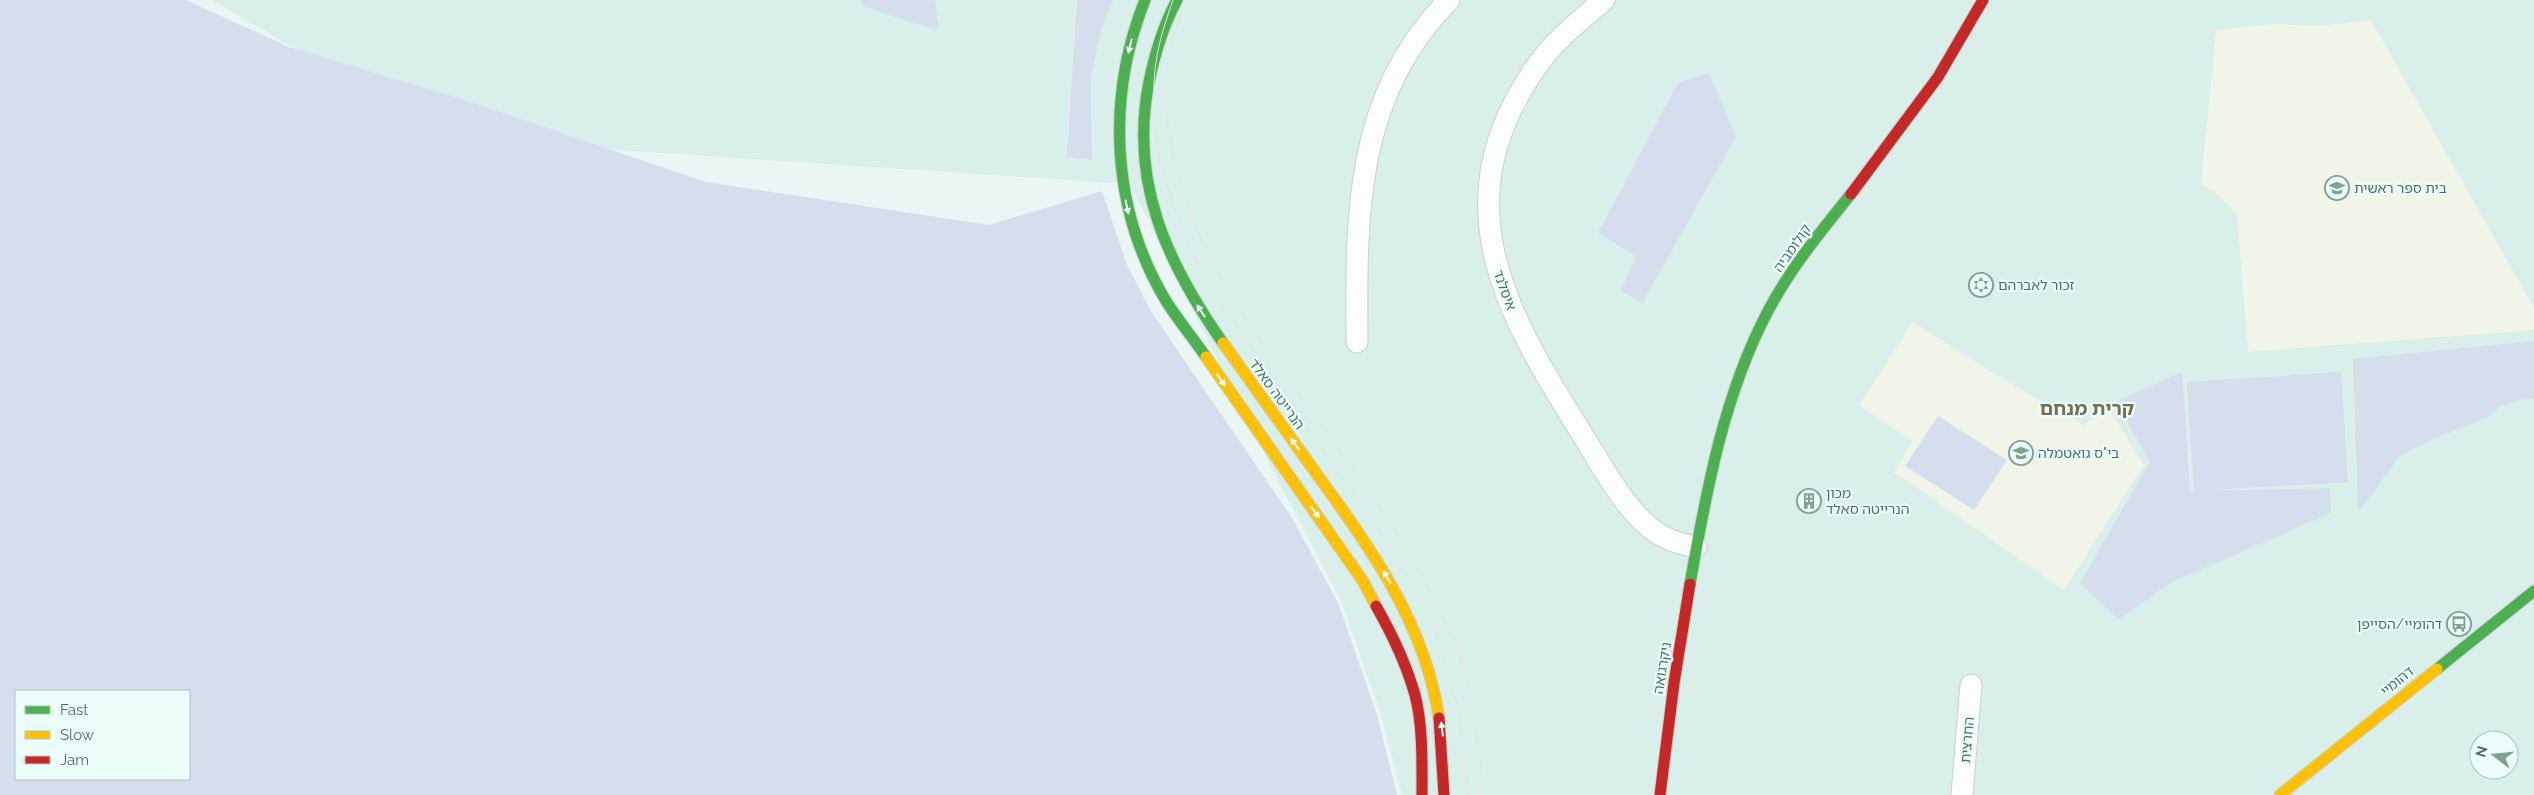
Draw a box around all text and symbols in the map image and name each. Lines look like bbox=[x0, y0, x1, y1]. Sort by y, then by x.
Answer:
one-way arrow bbox=[1126, 39, 1134, 54]
school or university icon: בית ספר ראשית bbox=[2324, 175, 2350, 201]
place label: בית ספר ראשית bbox=[2354, 180, 2447, 196]
one-way arrow bbox=[1124, 200, 1132, 216]
street label: קולומביה bbox=[1770, 221, 1814, 275]
street label: איסלנד bbox=[1490, 268, 1520, 312]
synagogue icon: זכור לאברהם bbox=[1968, 272, 1994, 298]
place label: זכור לאברהם bbox=[1998, 277, 2075, 293]
one-way arrow bbox=[1196, 305, 1205, 318]
street label: הנרייטה סאלד bbox=[1246, 356, 1308, 432]
one-way arrow bbox=[1215, 373, 1226, 386]
district label: קרית מנחם bbox=[2040, 397, 2134, 419]
one-way arrow bbox=[1290, 437, 1300, 451]
school or university icon: בי"ס גואטמלה bbox=[2008, 440, 2034, 466]
place label: בי"ס גואטמלה bbox=[2038, 445, 2119, 461]
place label: מכון הנרייטה סאלד bbox=[1826, 485, 1909, 517]
building icon: מכון הנרייטה סאלד bbox=[1796, 488, 1822, 514]
one-way arrow bbox=[1310, 505, 1320, 519]
one-way arrow bbox=[1383, 571, 1392, 584]
bus stop icon: דהומיי/הסייפן bbox=[2446, 611, 2472, 637]
place label: דהומיי/הסייפן bbox=[2357, 616, 2442, 632]
street label: ניקרגואה bbox=[1650, 641, 1674, 695]
street label: דהומיי bbox=[2377, 663, 2417, 699]
legend bbox=[15, 690, 190, 780]
text: Fast bbox=[60, 701, 88, 719]
street label: החרצית bbox=[1957, 716, 1977, 764]
one-way arrow bbox=[1438, 721, 1446, 737]
text: Slow bbox=[60, 726, 94, 744]
north arrow bbox=[2469, 730, 2519, 780]
text: N bbox=[2472, 744, 2491, 759]
text: Jam bbox=[60, 751, 89, 769]

